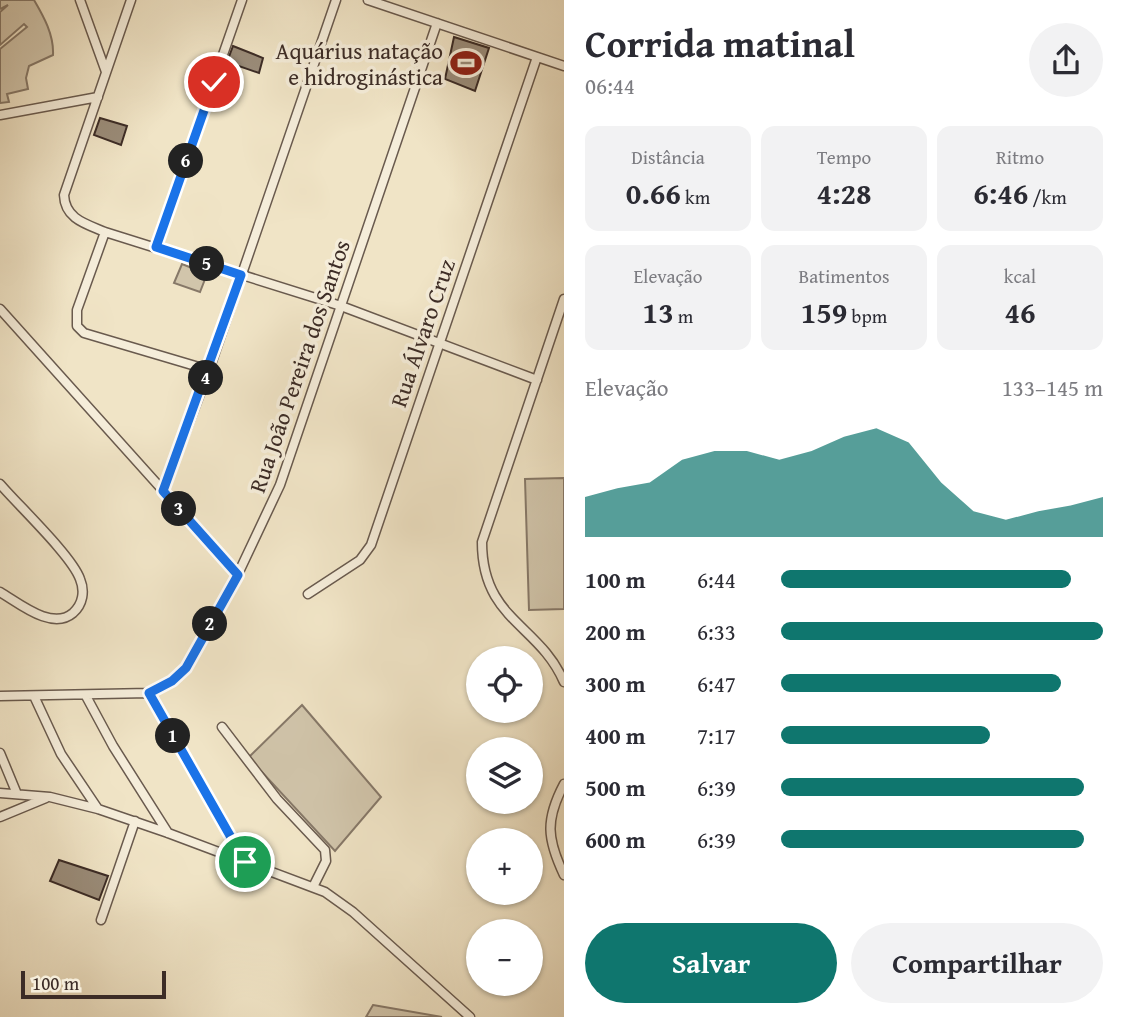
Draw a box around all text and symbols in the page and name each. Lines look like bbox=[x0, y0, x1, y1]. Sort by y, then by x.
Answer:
text: Corrida matinal bbox=[585, 15, 855, 71]
button: share bbox=[1029, 23, 1103, 97]
place label: Aquárius natação e hidroginástica bbox=[275, 34, 443, 93]
sports icon: Aquárius natação e hidroginástica bbox=[449, 46, 483, 80]
pin bbox=[184, 52, 244, 112]
icon: check bbox=[195, 63, 233, 101]
text: 06:44 bbox=[585, 69, 635, 102]
text: Distância bbox=[631, 143, 705, 171]
text: Tempo bbox=[817, 143, 871, 171]
text: Ritmo bbox=[996, 143, 1044, 171]
pin: 6 bbox=[168, 144, 204, 178]
text: 6 bbox=[181, 146, 190, 174]
text: 0.66 bbox=[626, 171, 681, 215]
text: 4:28 bbox=[816, 171, 872, 215]
text: 6:46 bbox=[973, 171, 1028, 215]
text: km bbox=[681, 183, 710, 211]
text: /km bbox=[1028, 183, 1067, 211]
street label: Rua João Pereira dos Santos bbox=[240, 235, 358, 497]
pin: 5 bbox=[190, 246, 224, 282]
text: 5 bbox=[202, 249, 211, 277]
street label: Rua Álvaro Cruz bbox=[381, 255, 463, 411]
text: Elevação bbox=[633, 262, 703, 290]
text: Batimentos bbox=[799, 262, 889, 290]
text: kcal bbox=[1004, 262, 1036, 290]
text: 13 bbox=[643, 290, 674, 334]
text: 159 bbox=[801, 290, 847, 334]
text: 46 bbox=[1004, 290, 1036, 334]
text: m bbox=[674, 302, 693, 330]
text: bpm bbox=[847, 302, 887, 330]
pin: 4 bbox=[188, 360, 224, 396]
text: 4 bbox=[201, 363, 210, 391]
text: Elevação bbox=[585, 371, 669, 404]
text: 133–145 m bbox=[1002, 371, 1103, 404]
pin: 3 bbox=[162, 491, 196, 526]
text: 3 bbox=[174, 494, 183, 522]
text: 100 m bbox=[585, 563, 646, 596]
text: 6:44 bbox=[697, 563, 736, 596]
pin: 2 bbox=[192, 606, 228, 642]
text: 2 bbox=[205, 609, 214, 637]
text: 200 m bbox=[585, 615, 646, 648]
text: 6:33 bbox=[697, 615, 736, 648]
map controls bbox=[466, 646, 543, 996]
button: locate bbox=[466, 646, 543, 723]
text: 300 m bbox=[585, 667, 646, 700]
text: 6:47 bbox=[697, 667, 736, 700]
pin: 1 bbox=[156, 718, 190, 754]
text: 400 m bbox=[585, 719, 646, 752]
text: 7:17 bbox=[697, 719, 736, 752]
text: 1 bbox=[168, 721, 177, 749]
button: layers bbox=[466, 737, 543, 814]
text: 500 m bbox=[585, 771, 646, 804]
text: 6:39 bbox=[697, 771, 736, 804]
text: 600 m bbox=[585, 823, 646, 856]
text: 6:39 bbox=[697, 823, 736, 856]
button: + bbox=[466, 828, 543, 905]
pin bbox=[215, 832, 275, 892]
icon: arrive bbox=[226, 843, 264, 881]
button: − bbox=[466, 919, 543, 996]
button: Salvar bbox=[585, 923, 837, 1003]
button: Compartilhar bbox=[851, 923, 1103, 1003]
scale bar bbox=[21, 968, 166, 1000]
text: 100 m bbox=[32, 969, 79, 997]

